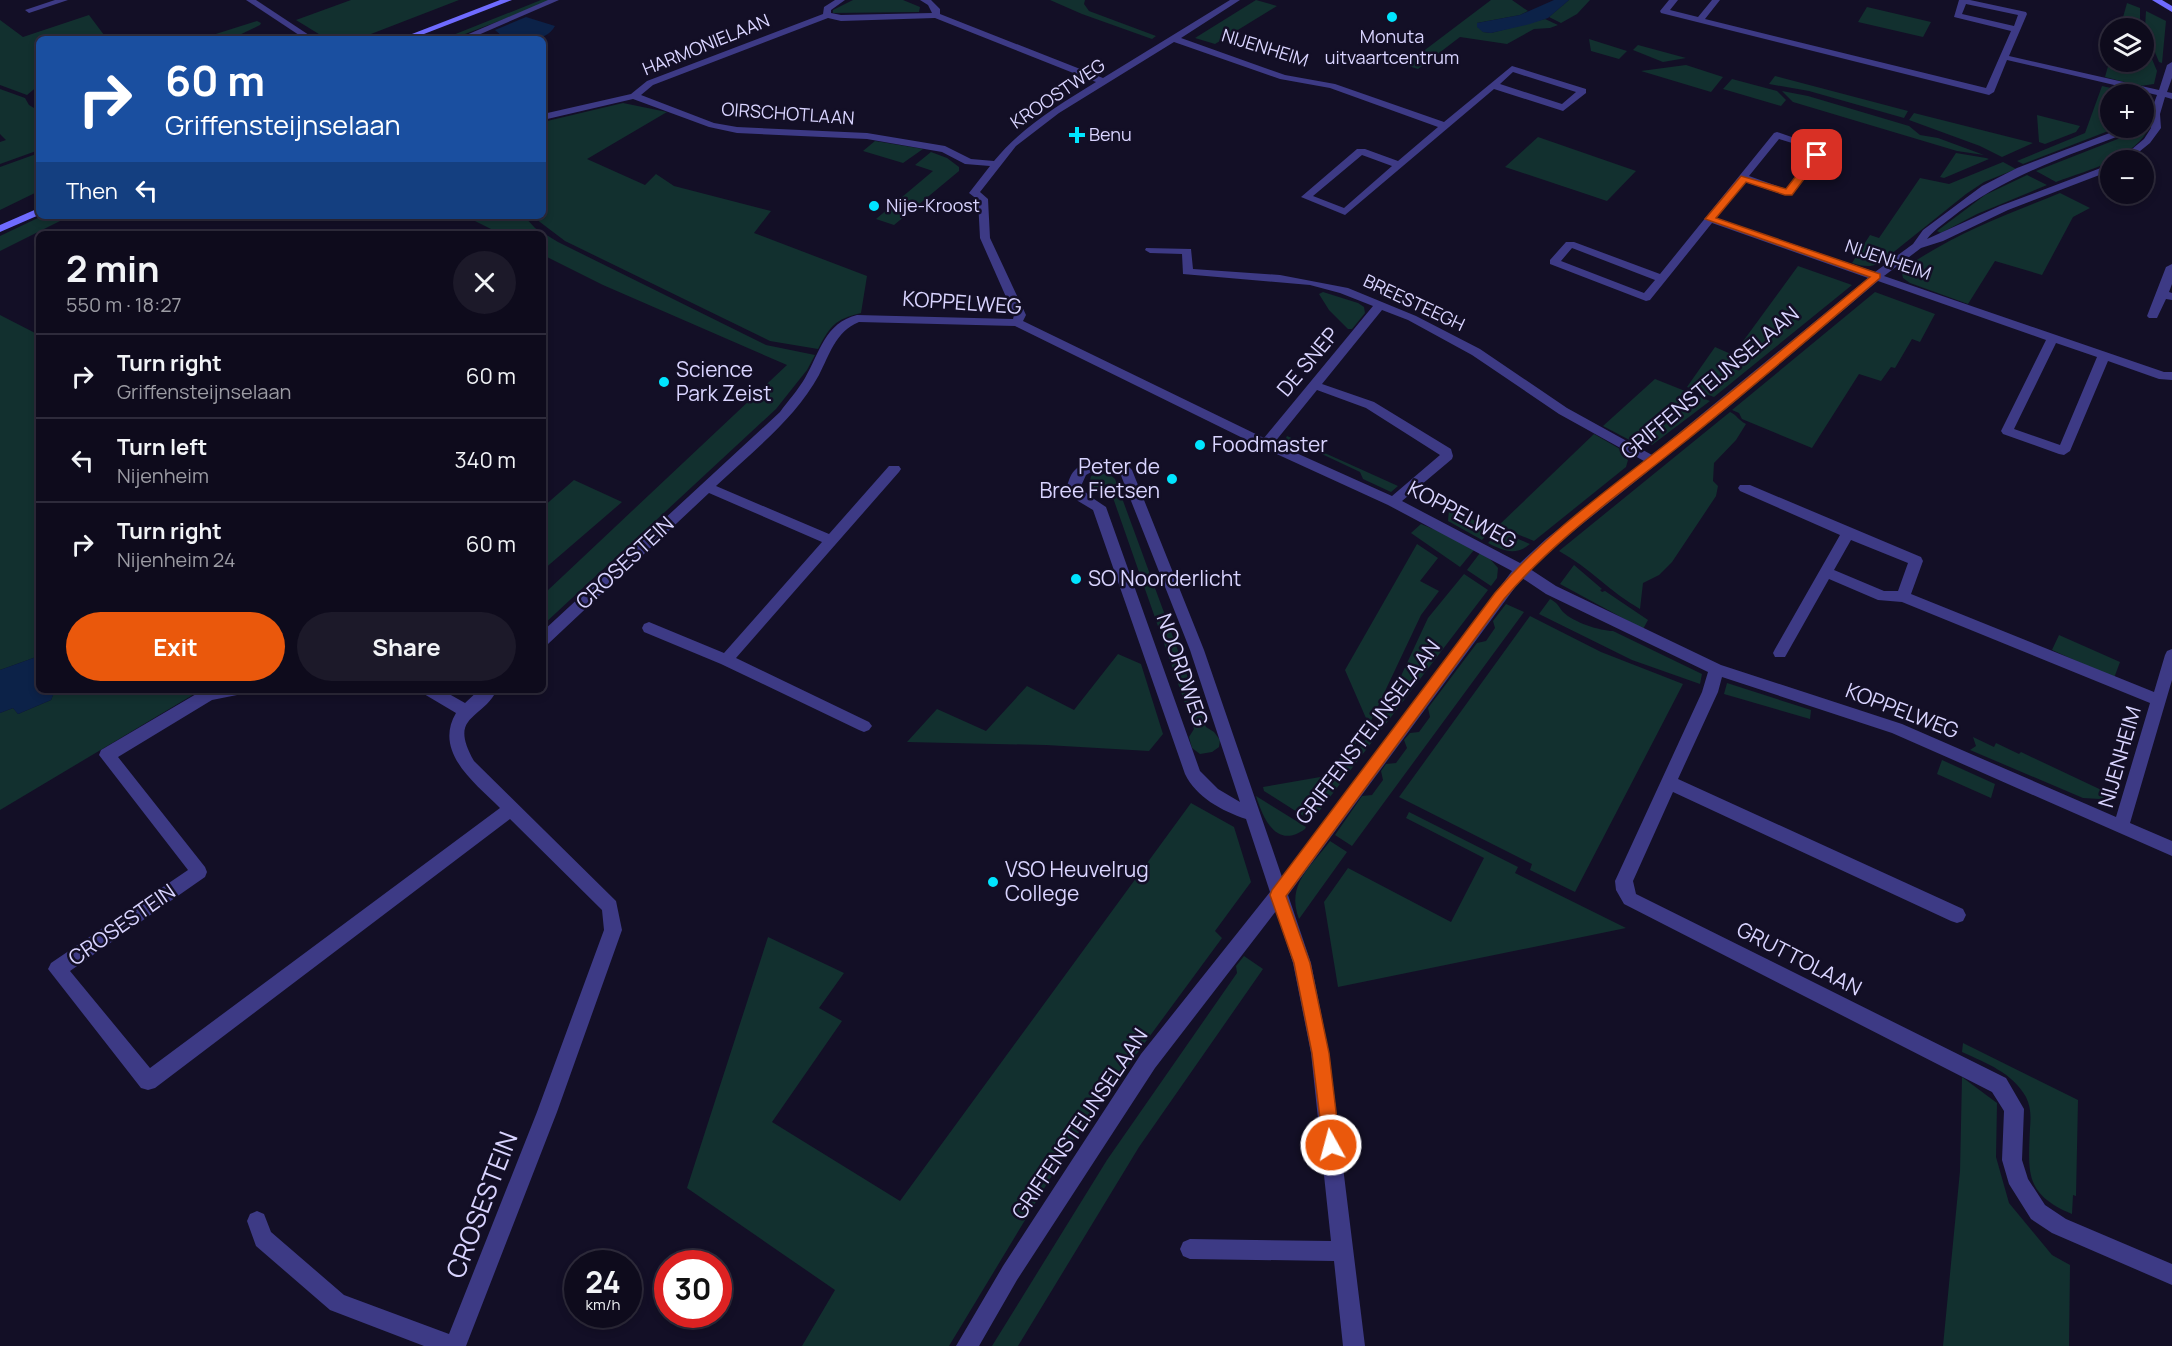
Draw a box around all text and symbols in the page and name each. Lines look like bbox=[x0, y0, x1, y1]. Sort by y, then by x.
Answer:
street label: HARMONIELAAN bbox=[639, 8, 773, 80]
marker: Monuta uitvaartcentrum bbox=[1385, 10, 1399, 24]
map controls bbox=[2100, 18, 2154, 204]
button: layers bbox=[2100, 18, 2154, 72]
street label: NIJENHEIM bbox=[1219, 23, 1312, 72]
place label: Monuta uitvaartcentrum bbox=[1325, 24, 1459, 69]
text: 60 m bbox=[165, 51, 265, 109]
street label: KROOSTWEG bbox=[1005, 53, 1110, 134]
icon: right bbox=[66, 60, 144, 138]
button: + bbox=[2100, 84, 2154, 138]
street label: OIRSCHOTLAAN bbox=[721, 96, 855, 130]
text: Griffensteijnselaan bbox=[165, 106, 400, 143]
place label: Benu bbox=[1089, 122, 1132, 146]
marker: Benu bbox=[1070, 128, 1084, 142]
pin bbox=[1791, 129, 1842, 180]
icon: arrive bbox=[1800, 138, 1833, 171]
button: − bbox=[2100, 150, 2154, 204]
icon: left bbox=[130, 174, 163, 207]
text: Then bbox=[66, 176, 118, 206]
place label: Nije-Kroost bbox=[886, 193, 980, 217]
marker: Nije-Kroost bbox=[867, 199, 881, 213]
street label: NIJENHEIM bbox=[1842, 233, 1934, 285]
text: 2 min bbox=[66, 244, 160, 293]
button: close bbox=[453, 251, 516, 314]
street label: BREESTEEGH bbox=[1360, 268, 1469, 336]
street label: KOPPELWEG bbox=[902, 284, 1023, 320]
text: 550 m · 18:27 bbox=[66, 291, 182, 318]
street label: GRIFFENSTEIJNSELAAN bbox=[1614, 299, 1804, 465]
street label: DE SNEP bbox=[1270, 321, 1345, 402]
text: Turn right bbox=[117, 348, 222, 378]
place label: Science Park Zeist bbox=[676, 355, 772, 407]
icon: right bbox=[66, 360, 99, 393]
text: 60 m bbox=[466, 361, 516, 391]
marker: Science Park Zeist bbox=[657, 375, 671, 389]
text: Griffensteijnselaan bbox=[117, 378, 291, 405]
place label: Foodmaster bbox=[1212, 430, 1328, 458]
text: Turn left bbox=[117, 432, 207, 462]
marker: Foodmaster bbox=[1193, 438, 1207, 452]
icon: left bbox=[66, 444, 99, 477]
text: 340 m bbox=[454, 445, 516, 475]
place label: Peter de Bree Fietsen bbox=[1039, 452, 1160, 504]
text: Nijenheim bbox=[117, 462, 209, 489]
marker: Peter de Bree Fietsen bbox=[1165, 472, 1179, 486]
street label: KOPPELWEG bbox=[1403, 474, 1522, 555]
street label: CROSESTEIN bbox=[569, 510, 679, 615]
text: Turn right bbox=[117, 516, 222, 546]
icon: right bbox=[66, 528, 99, 561]
text: 60 m bbox=[466, 529, 516, 559]
text: Nijenheim 24 bbox=[117, 546, 236, 573]
place label: SO Noorderlicht bbox=[1088, 564, 1242, 592]
marker: SO Noorderlicht bbox=[1069, 572, 1083, 586]
street label: NOORDWEG bbox=[1151, 610, 1215, 730]
button: Exit bbox=[66, 612, 285, 681]
button: Share bbox=[297, 612, 516, 681]
street label: GRIFFENSTEIJNSELAAN bbox=[1289, 633, 1446, 829]
street label: KOPPELWEG bbox=[1842, 676, 1963, 745]
street label: NIJENHEIM bbox=[2091, 703, 2147, 811]
place label: VSO Heuvelrug College bbox=[1005, 855, 1149, 907]
marker: VSO Heuvelrug College bbox=[986, 875, 1000, 889]
street label: CROSESTEIN bbox=[62, 877, 180, 971]
street label: GRUTTOLAAN bbox=[1732, 915, 1867, 1002]
street label: GRIFFENSTEIJNSELAAN bbox=[1005, 1023, 1153, 1224]
position arrow bbox=[1299, 1113, 1363, 1177]
street label: CROSESTEIN bbox=[437, 1126, 526, 1283]
speed limit sign: 30 bbox=[654, 1250, 732, 1328]
text: 24 bbox=[585, 1261, 621, 1302]
text: km/h bbox=[586, 1294, 620, 1315]

